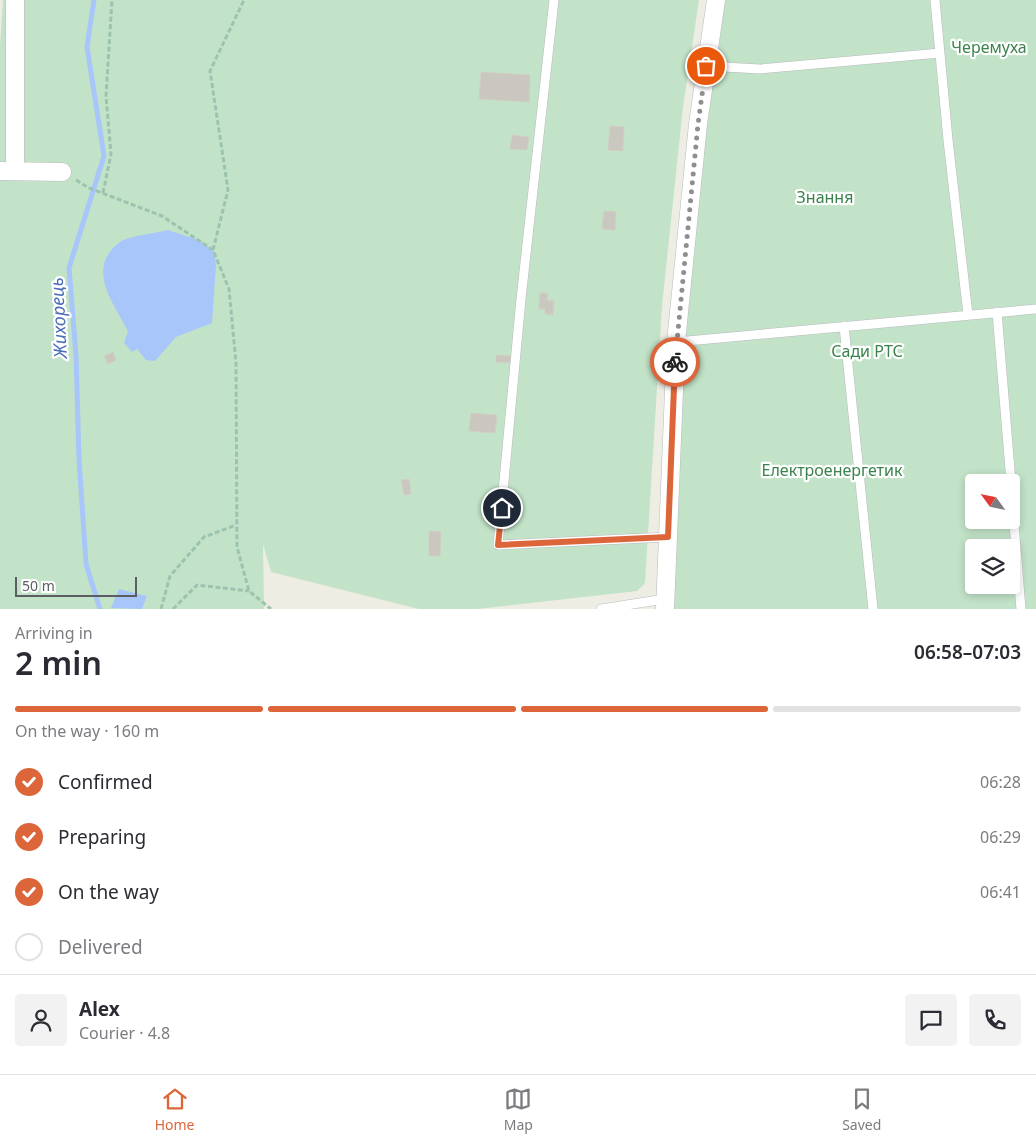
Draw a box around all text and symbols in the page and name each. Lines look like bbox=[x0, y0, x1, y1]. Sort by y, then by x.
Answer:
park label: Черемуха bbox=[951, 36, 1027, 58]
pin bbox=[685, 45, 727, 87]
icon: bag bbox=[692, 52, 720, 80]
park label: Знання bbox=[797, 186, 853, 208]
water label: Жихорець bbox=[44, 277, 72, 360]
courier bbox=[650, 337, 700, 387]
park label: Сади РТС bbox=[831, 340, 903, 362]
icon: bike bbox=[661, 348, 689, 376]
park label: Електроенергетик bbox=[762, 459, 903, 481]
north arrow bbox=[965, 474, 1020, 529]
map controls bbox=[965, 474, 1020, 594]
pin bbox=[481, 487, 523, 529]
icon: home bbox=[488, 494, 516, 522]
button: layers bbox=[965, 539, 1020, 594]
scale bar bbox=[15, 574, 138, 597]
text: 50 m bbox=[22, 576, 55, 595]
text: Arriving in bbox=[15, 622, 93, 644]
text: 06:58–07:03 bbox=[914, 639, 1021, 665]
text: 2 min bbox=[15, 641, 102, 684]
text: On the way · 160 m bbox=[15, 720, 159, 742]
icon: check bbox=[15, 768, 43, 796]
text: Confirmed bbox=[58, 769, 153, 795]
text: 06:28 bbox=[980, 771, 1021, 793]
icon: check bbox=[15, 823, 43, 851]
text: Preparing bbox=[58, 824, 146, 850]
text: 06:29 bbox=[980, 826, 1021, 848]
icon: check bbox=[15, 878, 43, 906]
text: On the way bbox=[58, 879, 159, 905]
text: 06:41 bbox=[980, 881, 1021, 903]
text: Delivered bbox=[58, 934, 143, 960]
button: person bbox=[15, 994, 67, 1046]
button: chat bbox=[905, 994, 957, 1046]
button: phone bbox=[969, 994, 1021, 1046]
text: Alex bbox=[79, 996, 120, 1022]
text: Courier · 4.8 bbox=[79, 1022, 170, 1044]
tab: Home bbox=[155, 1085, 194, 1134]
tab: Map bbox=[504, 1085, 533, 1134]
tab: Saved bbox=[842, 1085, 881, 1134]

